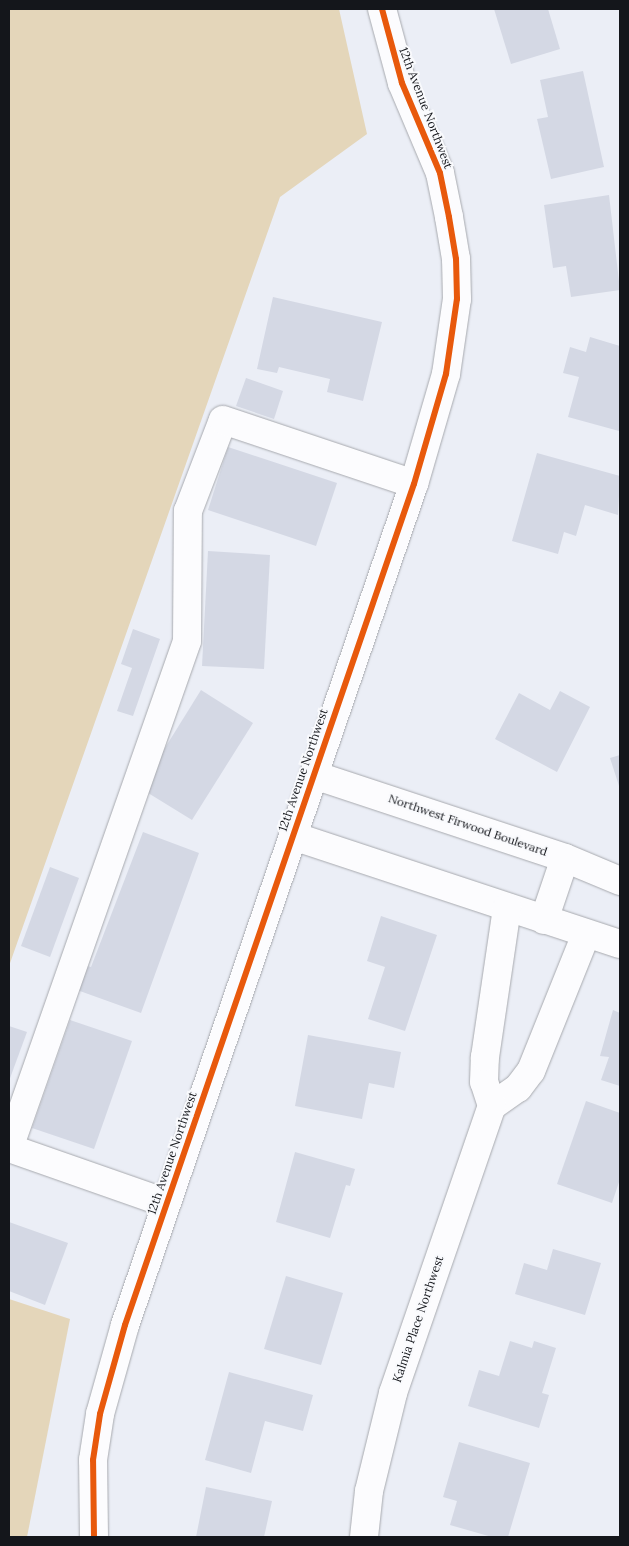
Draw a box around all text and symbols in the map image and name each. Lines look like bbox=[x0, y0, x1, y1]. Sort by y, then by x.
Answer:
street label: 12th Avenue Northwest bbox=[396, 45, 456, 171]
street label: 12th Avenue Northwest bbox=[275, 707, 331, 833]
street label: Northwest Firwood Boulevard bbox=[387, 791, 549, 859]
street label: 12th Avenue Northwest bbox=[144, 1090, 200, 1216]
street label: Kalmia Place Northwest bbox=[390, 1254, 446, 1384]

